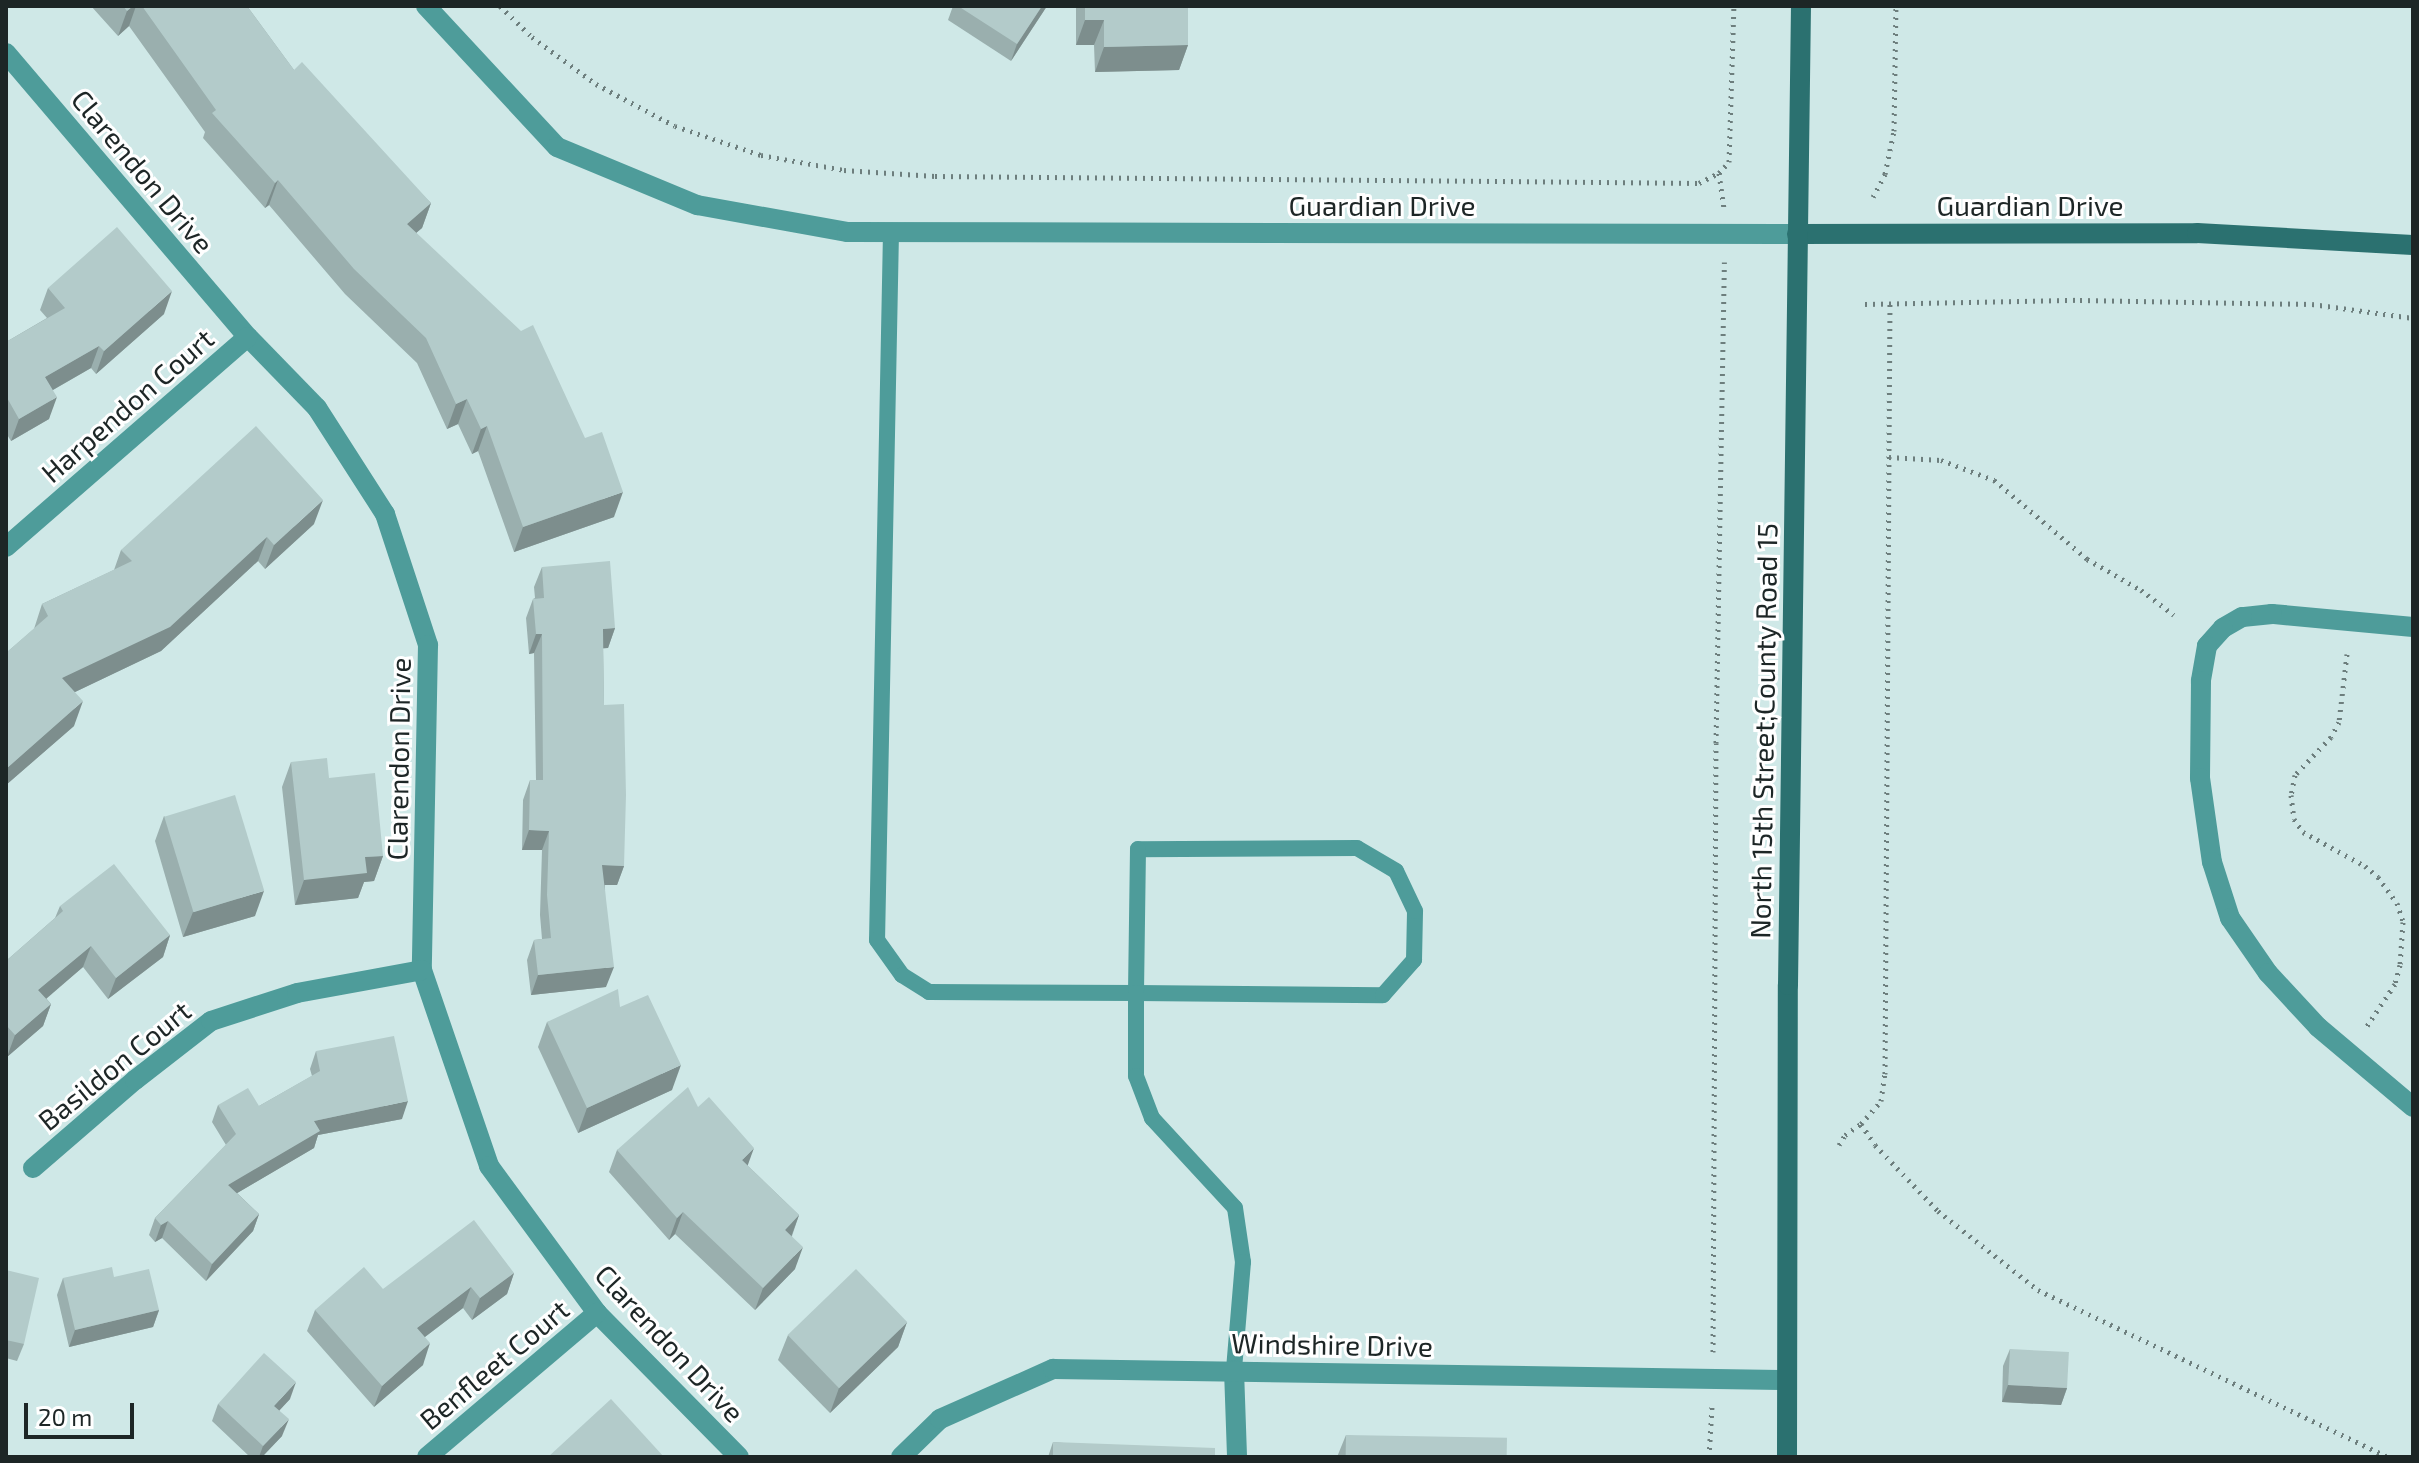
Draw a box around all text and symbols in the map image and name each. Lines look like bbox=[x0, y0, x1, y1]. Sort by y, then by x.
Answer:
street label: Clarendon Drive bbox=[65, 83, 221, 259]
street label: Guardian Drive bbox=[1288, 188, 1476, 222]
street label: Guardian Drive bbox=[1936, 188, 2124, 222]
street label: Harpendon Court bbox=[34, 321, 220, 489]
street label: North 15th Street;County Road 15 bbox=[1743, 522, 1783, 940]
street label: Clarendon Drive bbox=[379, 657, 417, 861]
street label: Basildon Court bbox=[31, 993, 197, 1137]
street label: Clarendon Drive bbox=[589, 1257, 751, 1429]
street label: Benfleet Court bbox=[413, 1292, 575, 1436]
street label: Windshire Drive bbox=[1231, 1325, 1433, 1363]
scale bar bbox=[28, 1387, 138, 1437]
text: 20 m bbox=[38, 1402, 92, 1431]

